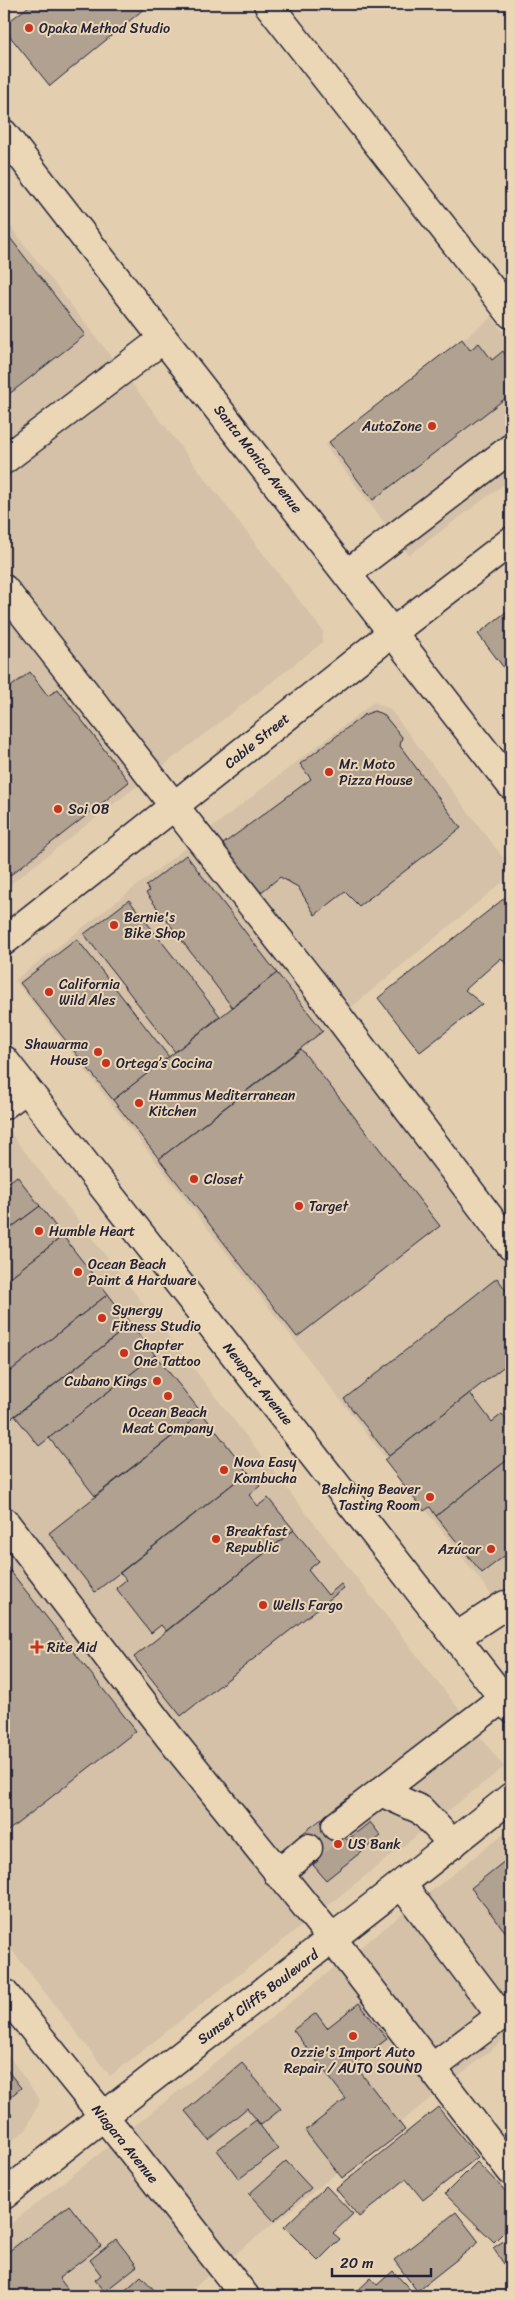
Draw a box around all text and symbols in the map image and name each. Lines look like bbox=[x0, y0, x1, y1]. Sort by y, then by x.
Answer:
place label: Opaka Method Studio bbox=[39, 16, 170, 41]
marker: Opaka Method Studio bbox=[23, 22, 35, 34]
street label: Santa Monica Avenue bbox=[207, 399, 309, 519]
place label: AutoZone bbox=[361, 414, 422, 439]
marker: AutoZone bbox=[426, 420, 438, 432]
street label: Cable Street bbox=[219, 707, 295, 775]
place label: Mr. Moto Pizza House bbox=[339, 752, 413, 793]
marker: Mr. Moto Pizza House bbox=[323, 766, 335, 778]
place label: Soi OB bbox=[68, 797, 109, 822]
marker: Soi OB bbox=[52, 803, 64, 815]
place label: Bernie's Bike Shop bbox=[124, 905, 186, 946]
marker: Bernie's Bike Shop bbox=[108, 919, 120, 931]
place label: California Wild Ales bbox=[59, 972, 121, 1013]
marker: California Wild Ales bbox=[43, 986, 55, 998]
place label: Shawarma House bbox=[25, 1032, 88, 1073]
marker: Shawarma House bbox=[92, 1046, 104, 1058]
place label: Ortega’s Cocina bbox=[116, 1051, 213, 1076]
marker: Ortega’s Cocina bbox=[100, 1057, 112, 1069]
place label: Hummus Mediterranean Kitchen bbox=[149, 1083, 296, 1124]
marker: Hummus Mediterranean Kitchen bbox=[133, 1097, 145, 1109]
place label: Closet bbox=[204, 1167, 244, 1192]
marker: Closet bbox=[188, 1173, 200, 1185]
place label: Target bbox=[309, 1194, 350, 1219]
marker: Target bbox=[293, 1200, 305, 1212]
place label: Humble Heart bbox=[49, 1219, 135, 1244]
marker: Humble Heart bbox=[33, 1225, 45, 1237]
place label: Ocean Beach Paint & Hardware bbox=[88, 1252, 197, 1293]
marker: Ocean Beach Paint & Hardware bbox=[72, 1266, 84, 1278]
place label: Synergy Fitness Studio bbox=[112, 1298, 201, 1339]
marker: Synergy Fitness Studio bbox=[96, 1312, 108, 1324]
place label: Chapter One Tattoo bbox=[134, 1333, 201, 1374]
street label: Newport Avenue bbox=[216, 1337, 300, 1431]
marker: Chapter One Tattoo bbox=[118, 1347, 130, 1359]
place label: Cubano Kings bbox=[64, 1369, 148, 1394]
marker: Cubano Kings bbox=[151, 1375, 163, 1387]
marker: Ocean Beach Meat Company bbox=[162, 1390, 174, 1402]
place label: Ocean Beach Meat Company bbox=[122, 1400, 214, 1441]
place label: Nova Easy Kombucha bbox=[234, 1450, 297, 1491]
marker: Nova Easy Kombucha bbox=[218, 1464, 230, 1476]
place label: Belching Beaver Tasting Room bbox=[321, 1477, 421, 1518]
marker: Belching Beaver Tasting Room bbox=[424, 1491, 436, 1503]
place label: Breakfast Republic bbox=[226, 1519, 288, 1560]
marker: Breakfast Republic bbox=[210, 1533, 222, 1545]
place label: Azúcar bbox=[437, 1537, 482, 1562]
marker: Azúcar bbox=[485, 1543, 497, 1555]
place label: Wells Fargo bbox=[273, 1593, 343, 1618]
marker: Wells Fargo bbox=[257, 1599, 269, 1611]
place label: Rite Aid bbox=[47, 1635, 98, 1660]
marker: Rite Aid bbox=[31, 1641, 43, 1653]
place label: US Bank bbox=[348, 1832, 401, 1857]
marker: US Bank bbox=[332, 1838, 344, 1850]
street label: Sunset Cliffs Boulevard bbox=[192, 1942, 325, 2051]
marker: Ozzie's Import Auto Repair / AUTO SOUND bbox=[347, 2030, 359, 2042]
place label: Ozzie's Import Auto Repair / AUTO SOUND bbox=[284, 2040, 423, 2081]
street label: Niagara Avenue bbox=[85, 2099, 165, 2189]
scale bar bbox=[332, 2245, 431, 2277]
text: 20 m bbox=[340, 2250, 374, 2276]

